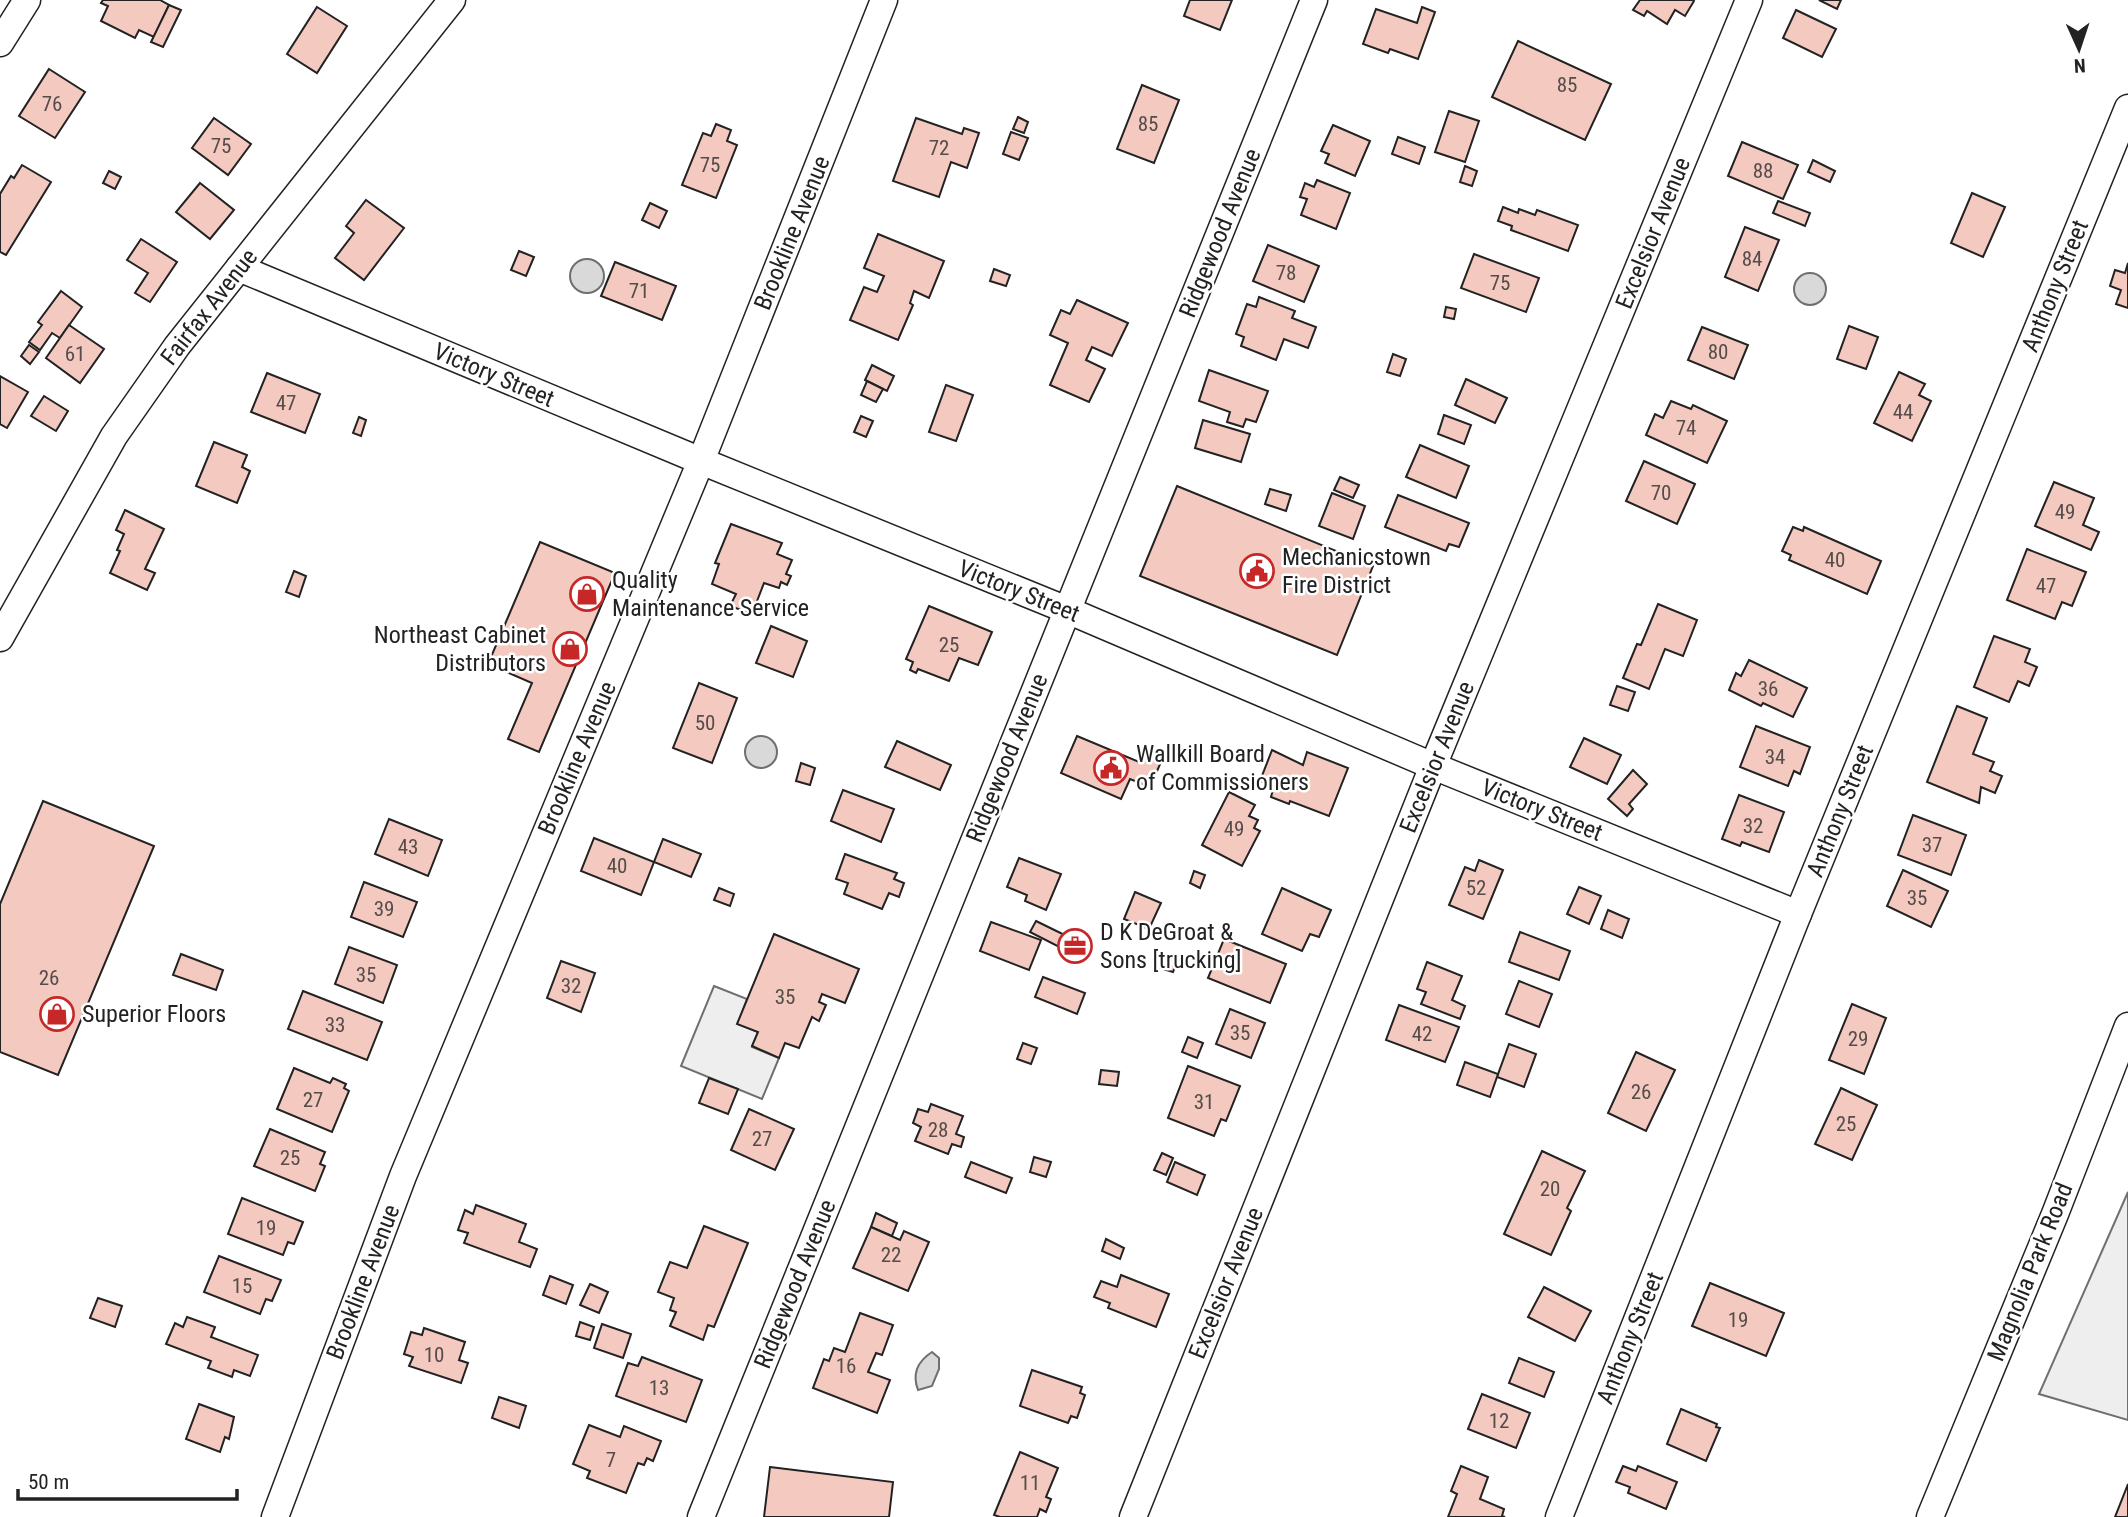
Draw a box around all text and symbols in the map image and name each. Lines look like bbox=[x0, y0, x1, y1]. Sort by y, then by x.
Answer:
north arrow bbox=[2044, 14, 2114, 84]
text: N bbox=[2073, 54, 2086, 77]
house number: 85 bbox=[1557, 73, 1577, 97]
house number: 76 bbox=[42, 92, 62, 116]
house number: 85 bbox=[1138, 112, 1158, 136]
house number: 75 bbox=[211, 134, 231, 158]
house number: 72 bbox=[929, 136, 949, 160]
street label: Ridgewood Avenue bbox=[1173, 145, 1267, 321]
street label: Brookline Avenue bbox=[748, 152, 836, 314]
house number: 75 bbox=[700, 153, 720, 177]
street label: Excelsior Avenue bbox=[1610, 153, 1696, 313]
house number: 88 bbox=[1753, 159, 1773, 183]
street label: Anthony Street bbox=[2016, 216, 2094, 356]
street label: Fairfax Avenue bbox=[155, 243, 263, 371]
house number: 84 bbox=[1742, 247, 1762, 271]
house number: 78 bbox=[1276, 261, 1296, 285]
house number: 75 bbox=[1490, 271, 1510, 295]
house number: 71 bbox=[629, 279, 649, 303]
street label: Victory Street bbox=[430, 337, 558, 413]
house number: 80 bbox=[1708, 340, 1728, 364]
house number: 61 bbox=[65, 342, 85, 366]
house number: 47 bbox=[276, 391, 296, 415]
house number: 44 bbox=[1893, 400, 1913, 424]
house number: 74 bbox=[1676, 416, 1696, 440]
house number: 70 bbox=[1651, 481, 1671, 505]
house number: 49 bbox=[2055, 500, 2075, 524]
place label: Mechanicstown Fire District bbox=[1282, 543, 1431, 599]
house number: 40 bbox=[1825, 548, 1845, 572]
public building icon: Mechanicstown Fire District bbox=[1238, 552, 1276, 590]
street label: Victory Street bbox=[954, 554, 1084, 628]
place label: Quality Maintenance Service bbox=[612, 566, 809, 622]
house number: 47 bbox=[2036, 574, 2056, 598]
shop icon: Quality Maintenance Service bbox=[568, 575, 606, 613]
place label: Northeast Cabinet Distributors bbox=[374, 621, 546, 677]
shop icon: Northeast Cabinet Distributors bbox=[551, 630, 589, 668]
house number: 25 bbox=[939, 633, 959, 657]
street label: Ridgewood Avenue bbox=[960, 670, 1054, 846]
street label: Brookline Avenue bbox=[532, 677, 622, 839]
street label: Excelsior Avenue bbox=[1394, 677, 1480, 837]
house number: 36 bbox=[1758, 677, 1778, 701]
house number: 50 bbox=[695, 711, 715, 735]
place label: Wallkill Board of Commissioners bbox=[1136, 740, 1309, 796]
street label: Anthony Street bbox=[1801, 741, 1879, 881]
house number: 34 bbox=[1765, 745, 1785, 769]
public building icon: Wallkill Board of Commissioners bbox=[1092, 749, 1130, 787]
street label: Victory Street bbox=[1477, 773, 1607, 847]
house number: 32 bbox=[1743, 814, 1763, 838]
house number: 49 bbox=[1224, 817, 1244, 841]
house number: 37 bbox=[1922, 833, 1942, 857]
house number: 43 bbox=[398, 835, 418, 859]
house number: 40 bbox=[607, 854, 627, 878]
house number: 52 bbox=[1466, 876, 1486, 900]
house number: 35 bbox=[1907, 886, 1927, 910]
house number: 39 bbox=[374, 897, 394, 921]
place label: D K DeGroat & Sons [trucking] bbox=[1100, 918, 1241, 974]
office icon: D K DeGroat & Sons [trucking] bbox=[1056, 927, 1094, 965]
house number: 35 bbox=[356, 963, 376, 987]
house number: 26 bbox=[39, 966, 59, 990]
house number: 32 bbox=[561, 974, 581, 998]
house number: 35 bbox=[775, 985, 795, 1009]
shop icon: Superior Floors bbox=[38, 995, 76, 1033]
place label: Superior Floors bbox=[82, 1000, 226, 1028]
house number: 33 bbox=[325, 1013, 345, 1037]
house number: 35 bbox=[1230, 1021, 1250, 1045]
house number: 42 bbox=[1412, 1022, 1432, 1046]
house number: 29 bbox=[1848, 1027, 1868, 1051]
house number: 26 bbox=[1631, 1080, 1651, 1104]
house number: 27 bbox=[303, 1088, 323, 1112]
house number: 31 bbox=[1194, 1090, 1214, 1114]
house number: 25 bbox=[1836, 1112, 1856, 1136]
house number: 28 bbox=[928, 1118, 948, 1142]
house number: 27 bbox=[752, 1127, 772, 1151]
house number: 25 bbox=[280, 1146, 300, 1170]
house number: 20 bbox=[1540, 1177, 1560, 1201]
street label: Magnolia Park Road bbox=[1981, 1179, 2079, 1365]
street label: Ridgewood Avenue bbox=[748, 1196, 842, 1372]
street label: Brookline Avenue bbox=[321, 1201, 405, 1363]
street label: Excelsior Avenue bbox=[1183, 1203, 1269, 1363]
house number: 19 bbox=[256, 1216, 276, 1240]
house number: 22 bbox=[881, 1243, 901, 1267]
street label: Anthony Street bbox=[1591, 1268, 1669, 1408]
house number: 15 bbox=[232, 1274, 252, 1298]
house number: 19 bbox=[1728, 1308, 1748, 1332]
house number: 10 bbox=[424, 1343, 444, 1367]
house number: 16 bbox=[836, 1354, 856, 1378]
house number: 13 bbox=[649, 1376, 669, 1400]
house number: 12 bbox=[1489, 1409, 1509, 1433]
house number: 7 bbox=[606, 1448, 616, 1472]
scale bar bbox=[18, 1458, 236, 1502]
text: 50 m bbox=[28, 1470, 69, 1494]
house number: 11 bbox=[1020, 1471, 1040, 1495]

